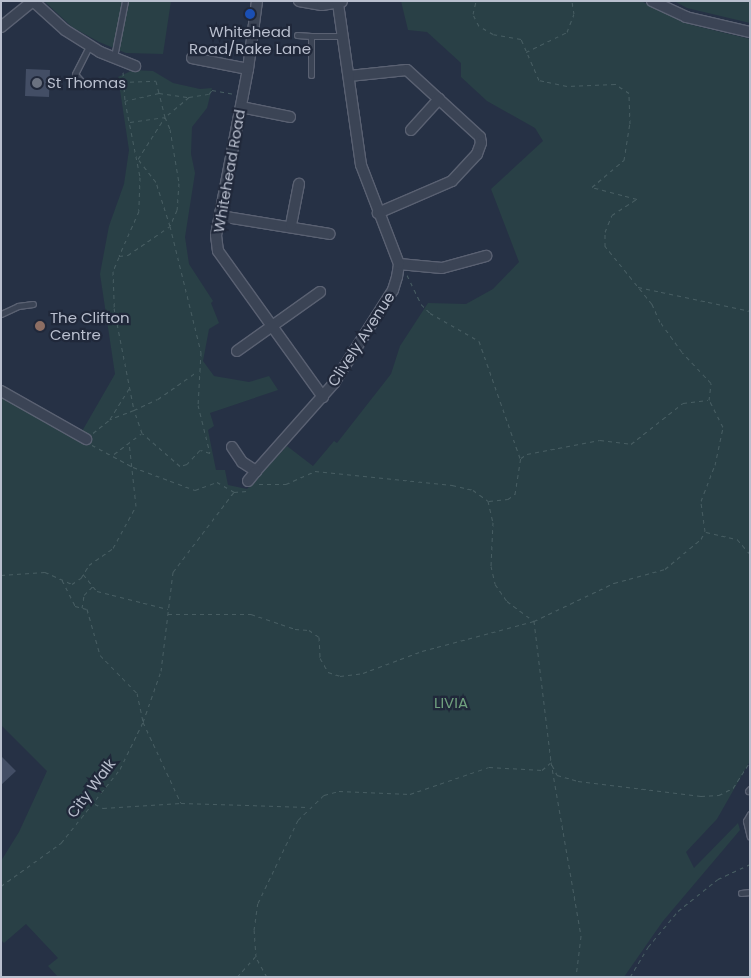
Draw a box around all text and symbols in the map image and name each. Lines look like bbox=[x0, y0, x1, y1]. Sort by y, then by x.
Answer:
marker: Whitehead Road/Rake Lane bbox=[244, 8, 256, 20]
place label: Whitehead Road/Rake Lane bbox=[189, 22, 311, 57]
place label: St Thomas bbox=[47, 74, 126, 92]
marker: St Thomas bbox=[31, 77, 43, 89]
street label: Whitehead Road bbox=[209, 108, 249, 234]
street label: Clively Avenue bbox=[324, 288, 398, 390]
place label: The Clifton Centre bbox=[50, 308, 130, 343]
marker: The Clifton Centre bbox=[34, 320, 46, 332]
park label: LIVIA bbox=[434, 694, 468, 712]
street label: City Walk bbox=[63, 755, 119, 821]

